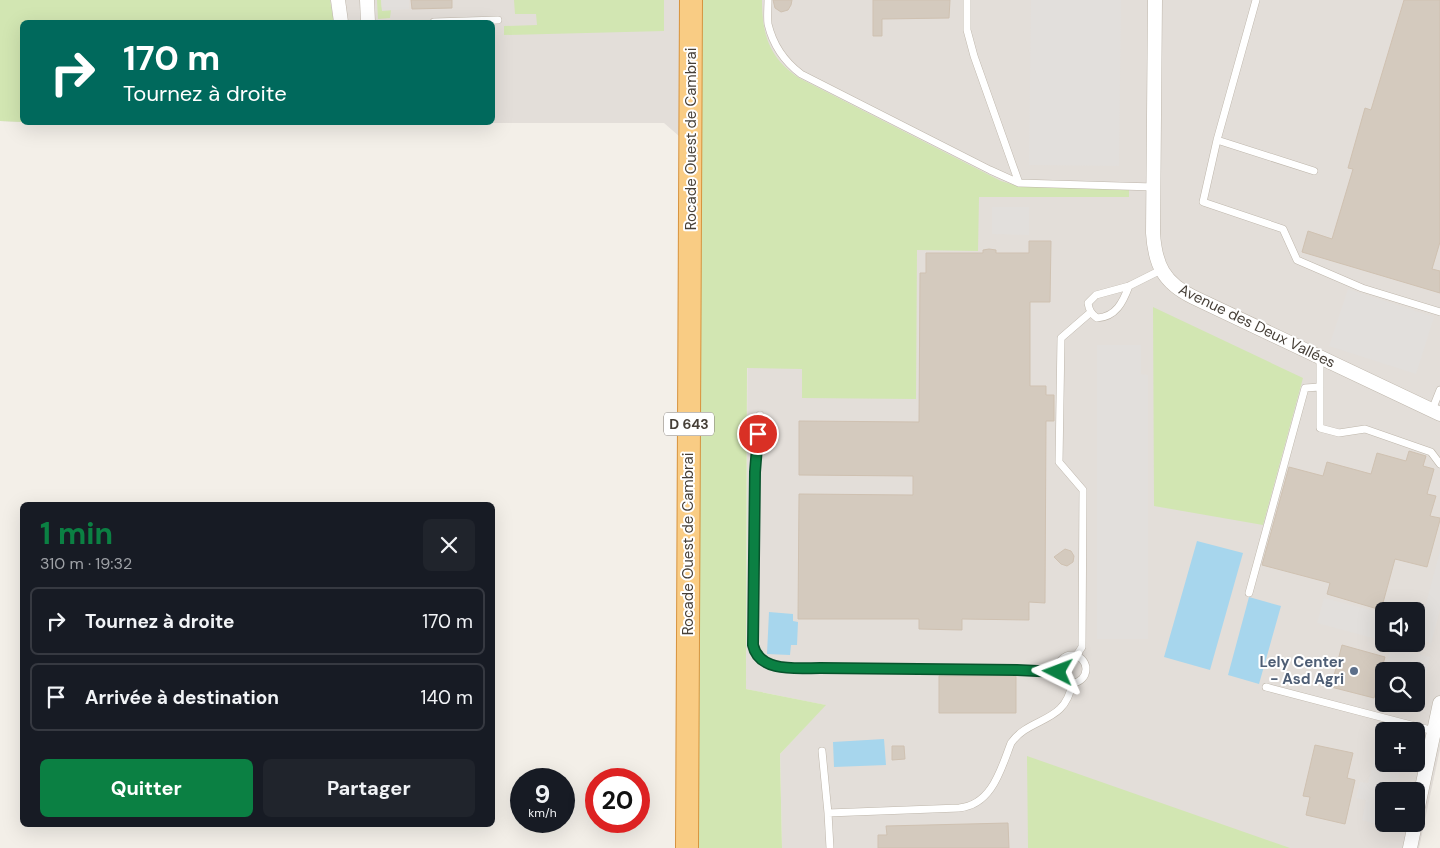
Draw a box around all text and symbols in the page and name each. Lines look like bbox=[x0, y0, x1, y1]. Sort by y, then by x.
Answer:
text: 170 m bbox=[123, 35, 220, 81]
icon: right bbox=[40, 40, 105, 105]
street label: Rocade Ouest de Cambrai bbox=[681, 48, 701, 230]
text: Tournez à droite bbox=[123, 79, 287, 108]
street label: Avenue des Deux Vallées bbox=[1175, 279, 1339, 373]
road number: D 643 bbox=[664, 412, 714, 436]
pin bbox=[737, 413, 779, 455]
icon: arrive bbox=[744, 420, 772, 448]
street label: Rocade Ouest de Cambrai bbox=[678, 453, 698, 635]
text: 1 min bbox=[40, 514, 113, 553]
button: close bbox=[423, 519, 475, 571]
text: 310 m · 19:32 bbox=[40, 553, 132, 574]
map controls bbox=[1375, 602, 1425, 832]
button: sound bbox=[1375, 602, 1425, 652]
icon: right bbox=[42, 607, 70, 635]
text: Tournez à droite bbox=[85, 609, 235, 634]
text: 170 m bbox=[422, 609, 473, 634]
position arrow bbox=[1031, 645, 1083, 697]
place label: Lely Center - Asd Agri bbox=[1260, 652, 1344, 689]
button: search bbox=[1375, 662, 1425, 712]
marker: Lely Center - Asd Agri bbox=[1348, 665, 1360, 677]
icon: arrive bbox=[42, 683, 70, 711]
text: Arrivée à destination bbox=[85, 685, 279, 710]
text: 140 m bbox=[421, 685, 473, 710]
button: + bbox=[1375, 722, 1425, 772]
button: Quitter bbox=[40, 759, 253, 817]
button: Partager bbox=[263, 759, 475, 817]
speed limit sign: 20 bbox=[585, 768, 650, 833]
text: 9 bbox=[535, 778, 550, 811]
button: − bbox=[1375, 782, 1425, 832]
text: km/h bbox=[528, 805, 557, 821]

